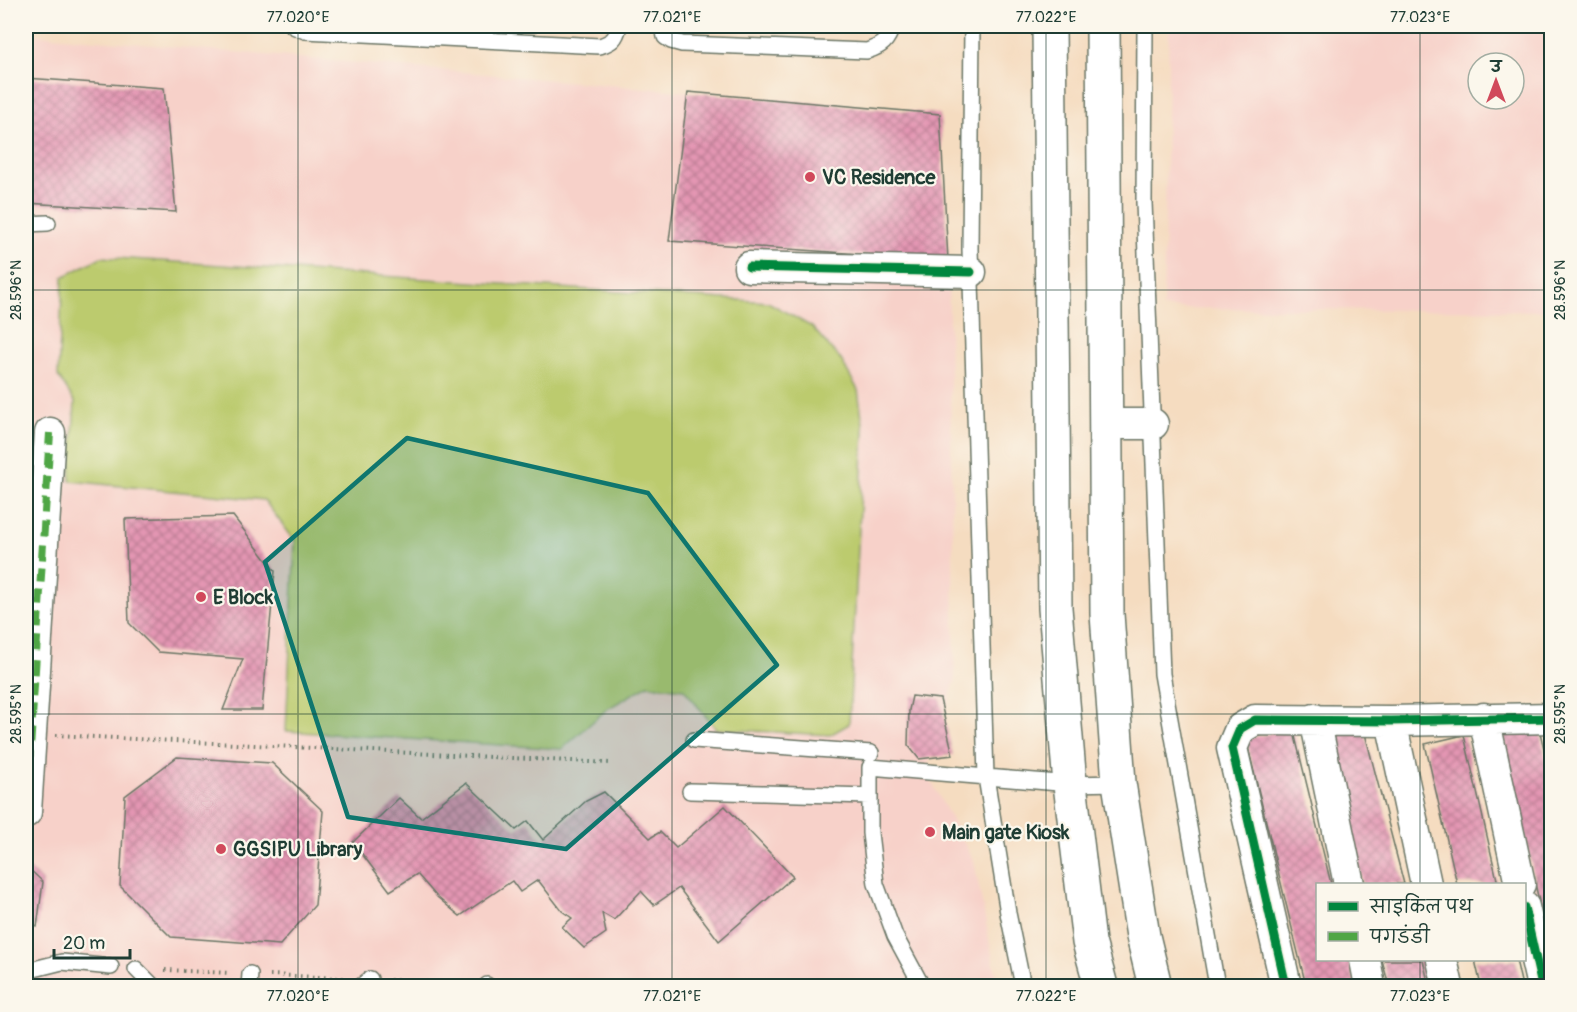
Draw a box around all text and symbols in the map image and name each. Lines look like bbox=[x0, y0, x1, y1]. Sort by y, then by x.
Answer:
text: 77.020°E bbox=[267, 8, 329, 27]
text: 77.021°E bbox=[643, 8, 701, 27]
text: 77.022°E bbox=[1016, 8, 1076, 27]
text: 77.023°E bbox=[1390, 8, 1450, 27]
north arrow bbox=[1466, 51, 1526, 111]
text: उ bbox=[1489, 57, 1503, 77]
place label: VC Residence bbox=[822, 165, 937, 190]
marker: VC Residence bbox=[803, 170, 817, 184]
text: 28.596°N bbox=[7, 260, 26, 320]
text: 28.596°N bbox=[1551, 260, 1570, 320]
place label: E Block bbox=[213, 585, 274, 610]
marker: E Block bbox=[194, 590, 208, 604]
text: 28.595°N bbox=[7, 684, 26, 744]
text: 28.595°N bbox=[1551, 684, 1570, 744]
place label: Main gate Kiosk bbox=[942, 820, 1070, 845]
marker: Main gate Kiosk bbox=[923, 825, 937, 839]
place label: GGSIPU Library bbox=[233, 837, 363, 862]
marker: GGSIPU Library bbox=[214, 842, 228, 856]
legend bbox=[1316, 883, 1526, 961]
text: साइकिल पथ bbox=[1369, 893, 1474, 919]
scale bar bbox=[54, 922, 130, 960]
text: पगडंडी bbox=[1369, 923, 1430, 949]
text: 20 m bbox=[63, 932, 105, 955]
text: 77.020°E bbox=[267, 987, 329, 1006]
text: 77.021°E bbox=[643, 987, 701, 1006]
text: 77.022°E bbox=[1016, 987, 1076, 1006]
text: 77.023°E bbox=[1390, 987, 1450, 1006]

